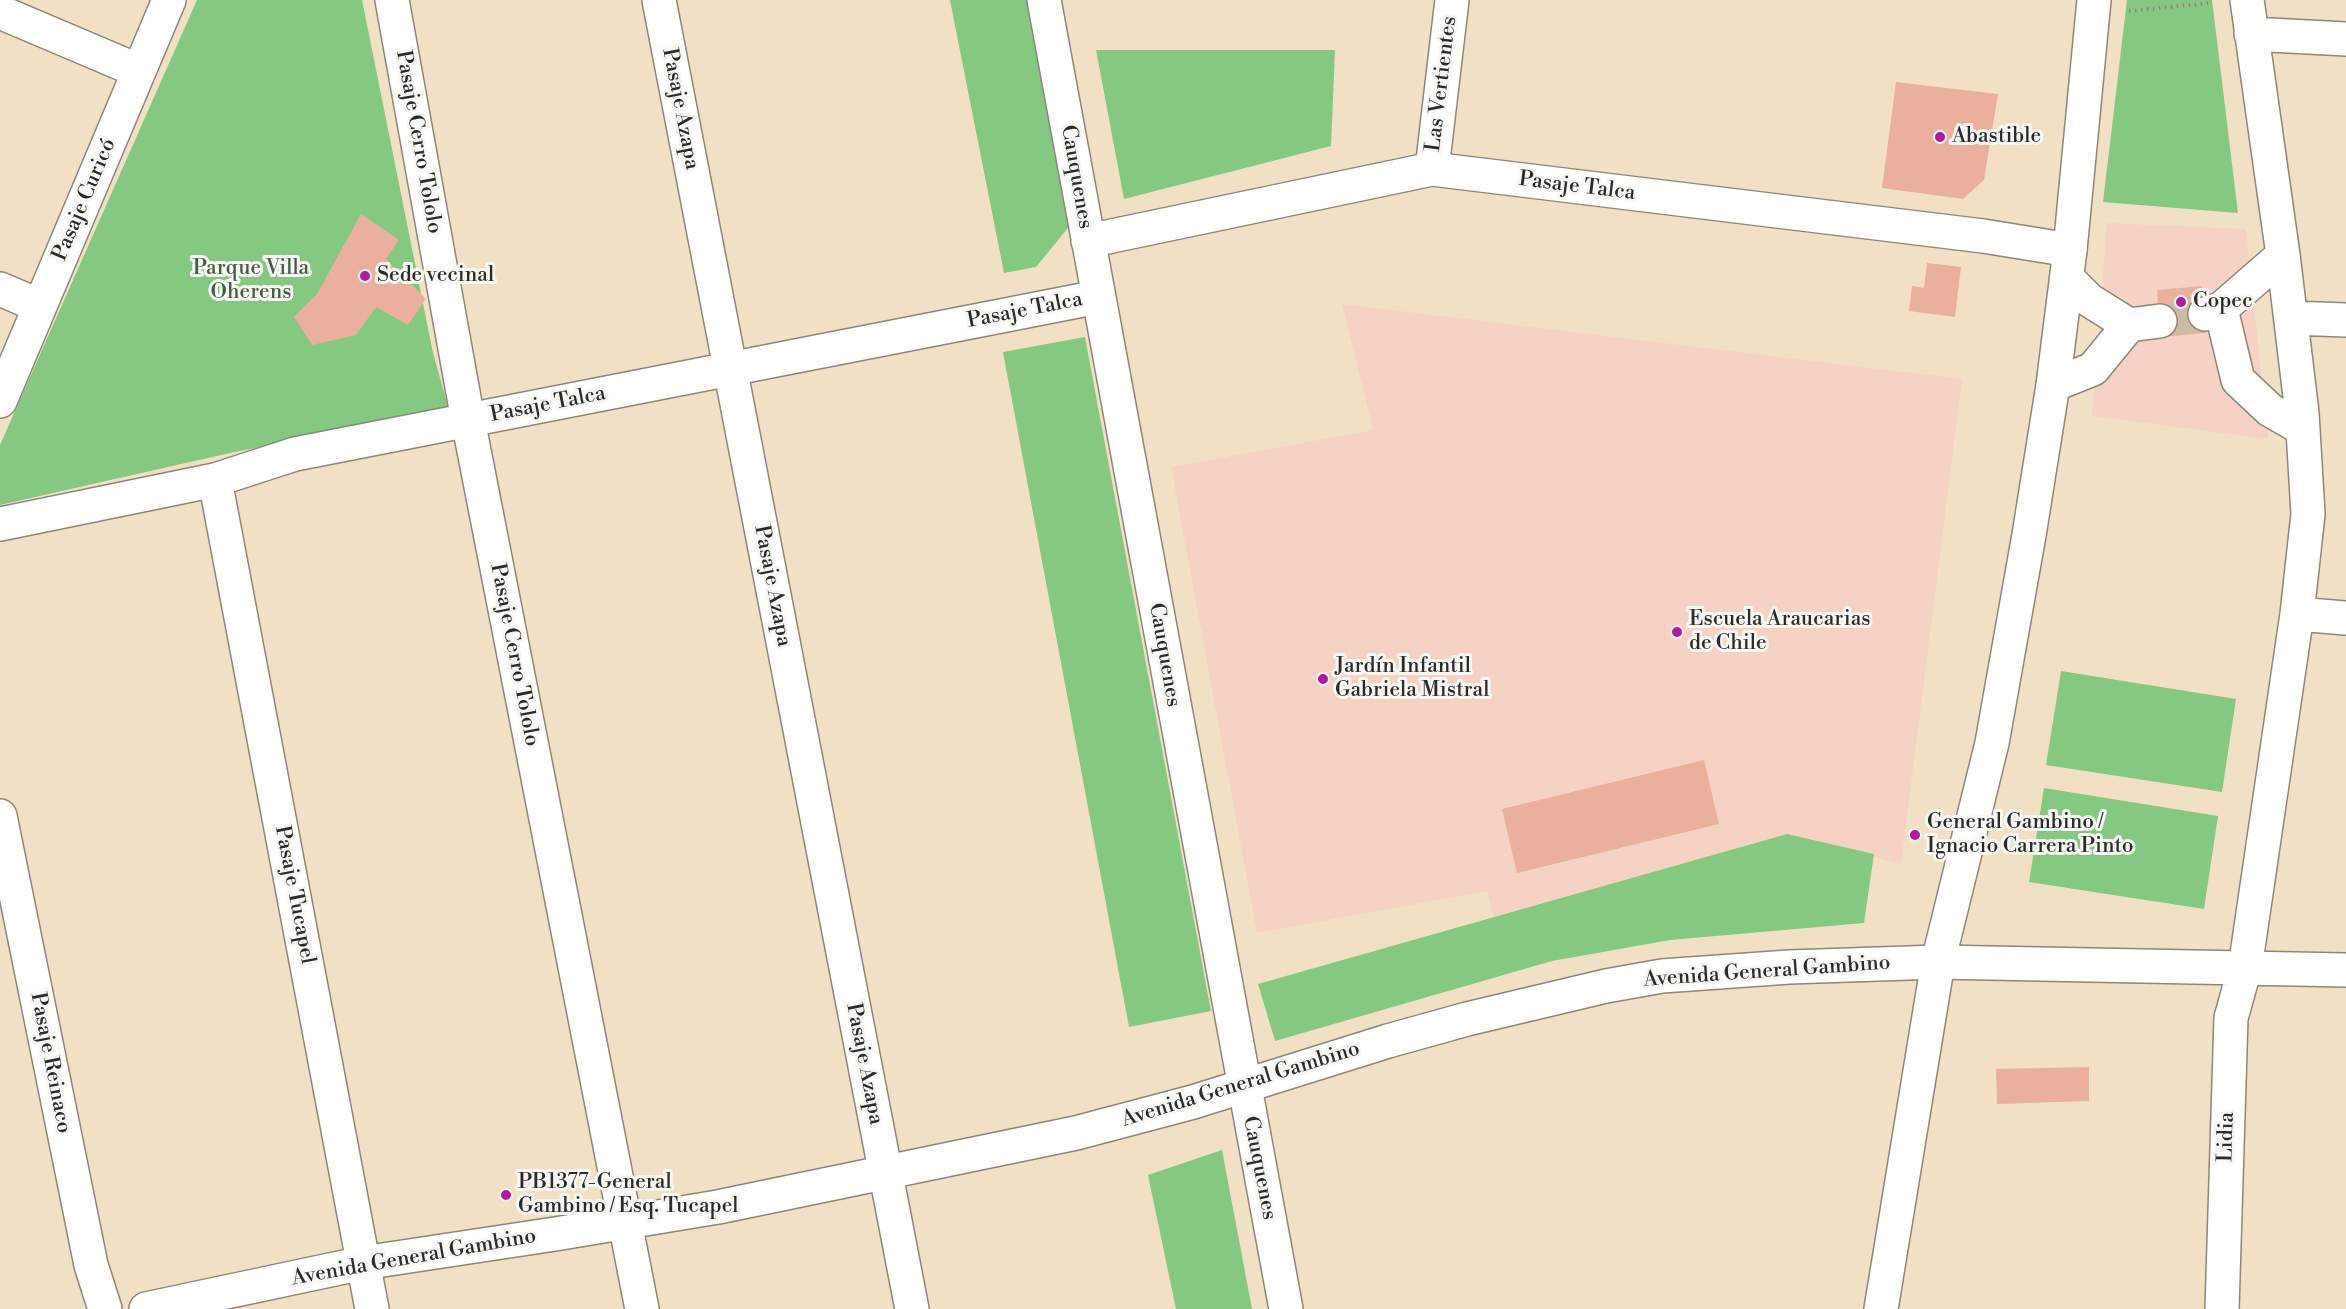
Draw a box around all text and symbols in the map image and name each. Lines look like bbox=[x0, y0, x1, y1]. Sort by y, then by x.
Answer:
street label: Las Vertientes bbox=[1421, 15, 1463, 153]
street label: Pasaje Azapa bbox=[656, 46, 704, 172]
street label: Pasaje Cerro Tololo bbox=[389, 48, 447, 236]
street label: Cauquenes bbox=[1054, 123, 1098, 231]
place label: Abastible bbox=[1952, 124, 2041, 150]
marker: Abastible bbox=[1933, 130, 1947, 144]
street label: Pasaje Curicó bbox=[48, 135, 122, 265]
street label: Pasaje Talca bbox=[1517, 167, 1637, 207]
park label: Parque Villa Oherens bbox=[193, 256, 309, 306]
place label: Sede vecinal bbox=[377, 263, 494, 289]
marker: Sede vecinal bbox=[358, 269, 372, 283]
street label: Pasaje Talca bbox=[965, 287, 1085, 335]
place label: Copec bbox=[2193, 289, 2253, 315]
marker: Copec bbox=[2174, 295, 2188, 309]
street label: Pasaje Talca bbox=[488, 381, 608, 429]
street label: Pasaje Azapa bbox=[748, 523, 796, 649]
street label: Pasaje Cerro Tololo bbox=[484, 562, 544, 748]
street label: Cauquenes bbox=[1142, 601, 1186, 709]
place label: Escuela Araucarias de Chile bbox=[1689, 607, 1871, 657]
marker: Escuela Araucarias de Chile bbox=[1670, 625, 1684, 639]
place label: Jardín Infantil Gabriela Mistral bbox=[1335, 654, 1489, 704]
marker: Jardín Infantil Gabriela Mistral bbox=[1316, 672, 1330, 686]
place label: General Gambino / Ignacio Carrera Pinto bbox=[1927, 810, 2133, 860]
street label: Pasaje Tucapel bbox=[268, 824, 320, 966]
marker: General Gambino / Ignacio Carrera Pinto bbox=[1908, 828, 1922, 842]
street label: Avenida General Gambino bbox=[1643, 951, 1891, 993]
street label: Pasaje Reinaco bbox=[24, 990, 76, 1136]
street label: Pasaje Azapa bbox=[840, 1001, 888, 1127]
street label: Avenida General Gambino bbox=[1119, 1037, 1363, 1133]
street label: Lidia bbox=[2214, 1111, 2240, 1163]
street label: Cauquenes bbox=[1237, 1114, 1281, 1222]
place label: PB1377-General Gambino / Esq. Tucapel bbox=[518, 1170, 738, 1220]
marker: PB1377-General Gambino / Esq. Tucapel bbox=[499, 1188, 513, 1202]
street label: Avenida General Gambino bbox=[290, 1224, 538, 1292]

